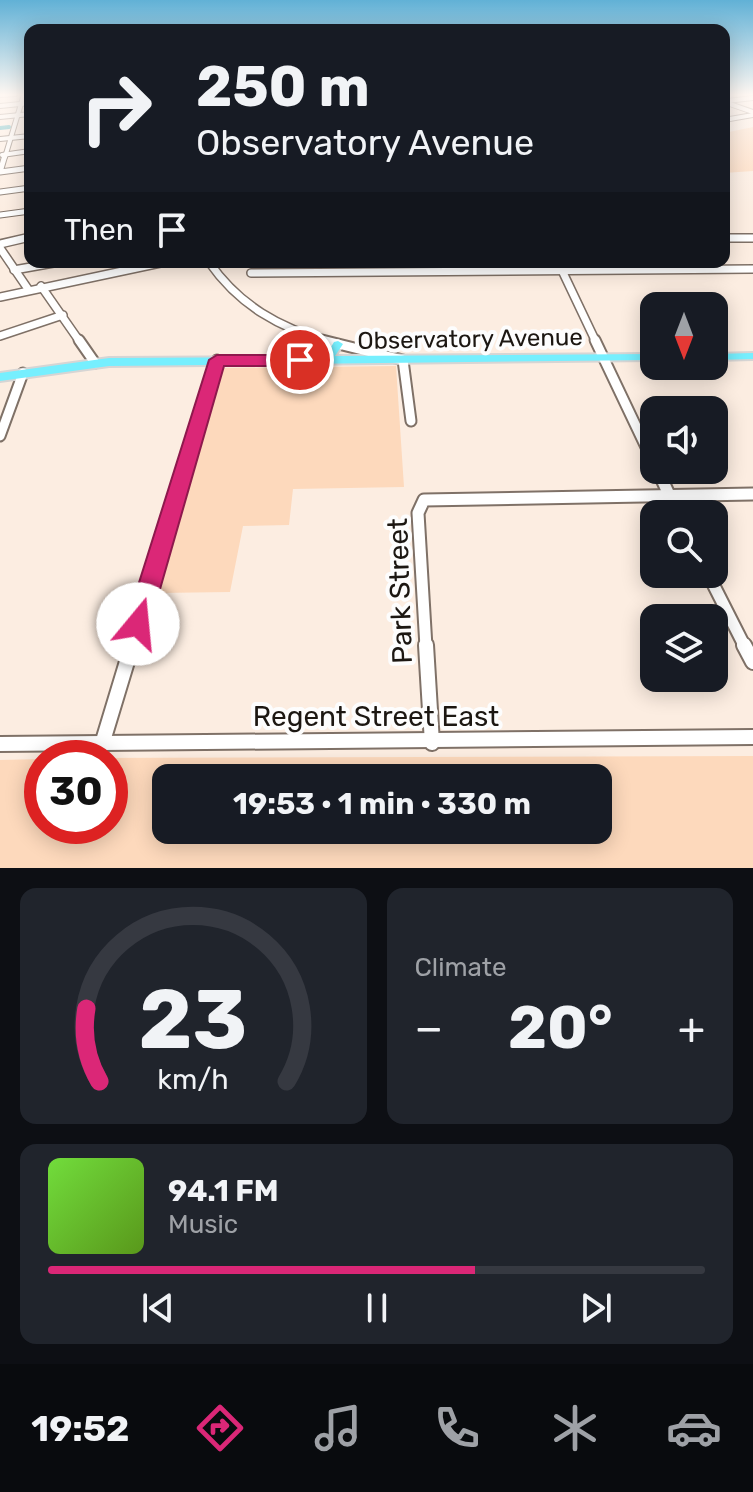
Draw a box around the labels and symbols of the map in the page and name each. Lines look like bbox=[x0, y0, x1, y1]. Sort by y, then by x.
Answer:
north arrow bbox=[640, 292, 728, 380]
street label: Observatory Avenue bbox=[357, 323, 583, 355]
pin bbox=[266, 326, 334, 394]
street label: Park Street bbox=[381, 518, 419, 664]
position arrow bbox=[96, 582, 180, 666]
street label: Regent Street East bbox=[253, 700, 499, 733]
speed limit sign: 30 bbox=[24, 740, 128, 844]

